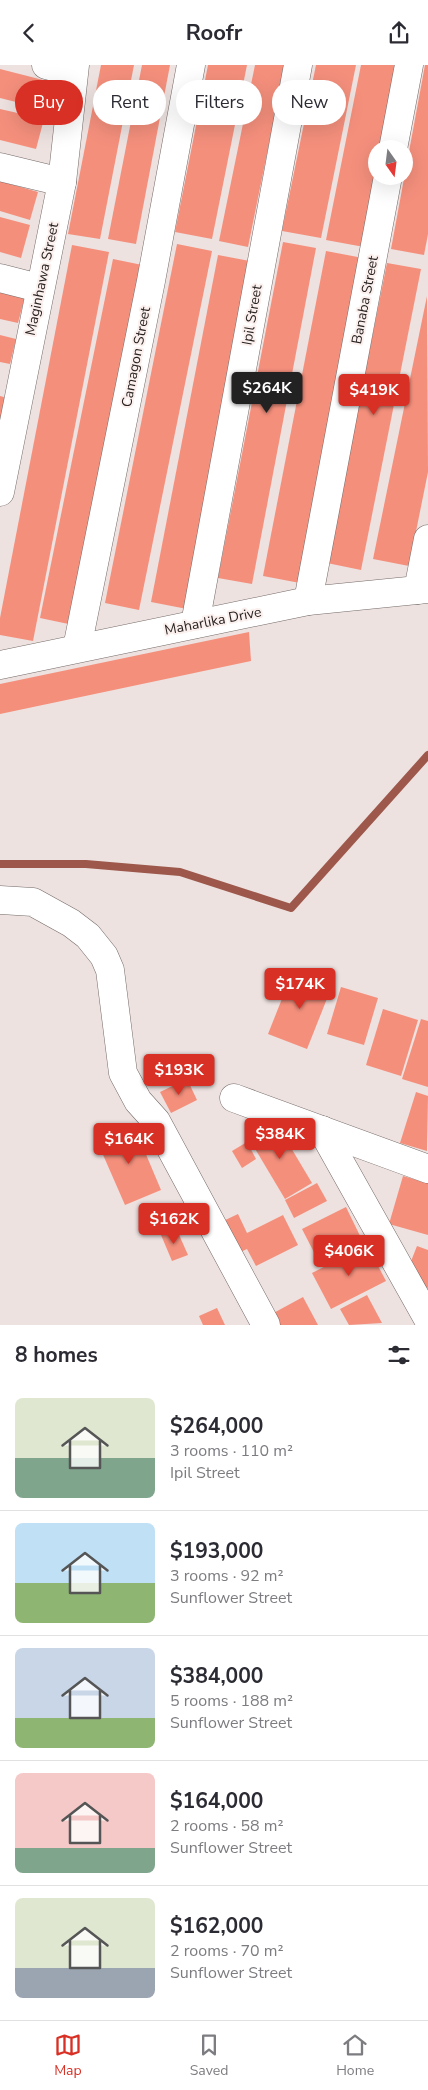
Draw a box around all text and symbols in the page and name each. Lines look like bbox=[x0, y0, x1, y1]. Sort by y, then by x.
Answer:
text: Roofr bbox=[186, 18, 242, 48]
icon: back bbox=[15, 19, 43, 47]
icon: share bbox=[385, 19, 413, 47]
chip: Buy bbox=[15, 80, 83, 125]
chip: Rent bbox=[93, 80, 166, 125]
chip: Filters bbox=[176, 80, 262, 125]
chip: New bbox=[272, 80, 346, 125]
north arrow bbox=[368, 140, 412, 185]
map controls bbox=[368, 140, 413, 185]
street label: Maginhawa Street bbox=[21, 221, 63, 337]
street label: Banaba Street bbox=[347, 254, 383, 346]
street label: Ipil Street bbox=[237, 283, 267, 347]
street label: Camagon Street bbox=[117, 305, 155, 409]
pin: $264K bbox=[232, 371, 302, 414]
pin: $419K bbox=[339, 373, 409, 416]
text: $264K bbox=[242, 377, 292, 399]
text: $419K bbox=[349, 379, 399, 401]
street label: Maharlika Drive bbox=[163, 602, 263, 640]
pin: $174K bbox=[265, 967, 335, 1010]
text: $174K bbox=[275, 973, 325, 995]
pin: $193K bbox=[144, 1053, 214, 1096]
text: $193K bbox=[154, 1059, 204, 1081]
pin: $384K bbox=[245, 1117, 315, 1160]
pin: $164K bbox=[94, 1123, 164, 1165]
text: $384K bbox=[255, 1123, 305, 1145]
text: $164K bbox=[104, 1128, 154, 1150]
pin: $162K bbox=[139, 1203, 209, 1245]
text: $162K bbox=[149, 1208, 199, 1230]
pin: $406K bbox=[314, 1235, 384, 1277]
text: $406K bbox=[324, 1240, 374, 1262]
text: 8 homes bbox=[15, 1341, 98, 1369]
icon: filters bbox=[385, 1341, 413, 1369]
text: $264,000 bbox=[170, 1412, 263, 1440]
icon: home bbox=[55, 1418, 115, 1478]
text: 3 rooms · 110 m² bbox=[170, 1440, 293, 1462]
text: Ipil Street bbox=[170, 1462, 240, 1484]
text: $193,000 bbox=[170, 1537, 263, 1565]
icon: home bbox=[55, 1543, 115, 1603]
text: 3 rooms · 92 m² bbox=[170, 1565, 283, 1587]
text: Sunflower Street bbox=[170, 1587, 292, 1609]
text: $384,000 bbox=[170, 1662, 263, 1690]
icon: home bbox=[55, 1668, 115, 1728]
text: 5 rooms · 188 m² bbox=[170, 1690, 293, 1712]
text: Sunflower Street bbox=[170, 1712, 292, 1734]
text: $164,000 bbox=[170, 1787, 263, 1815]
icon: home bbox=[55, 1793, 115, 1853]
text: 2 rooms · 58 m² bbox=[170, 1815, 283, 1837]
text: Sunflower Street bbox=[170, 1837, 292, 1859]
text: $162,000 bbox=[170, 1912, 263, 1940]
icon: home bbox=[55, 1918, 115, 1978]
text: 2 rooms · 70 m² bbox=[170, 1940, 283, 1962]
text: Sunflower Street bbox=[170, 1962, 292, 1984]
tab: Map bbox=[54, 2031, 82, 2080]
tab: Saved bbox=[190, 2031, 228, 2080]
tab: Home bbox=[336, 2031, 374, 2080]

